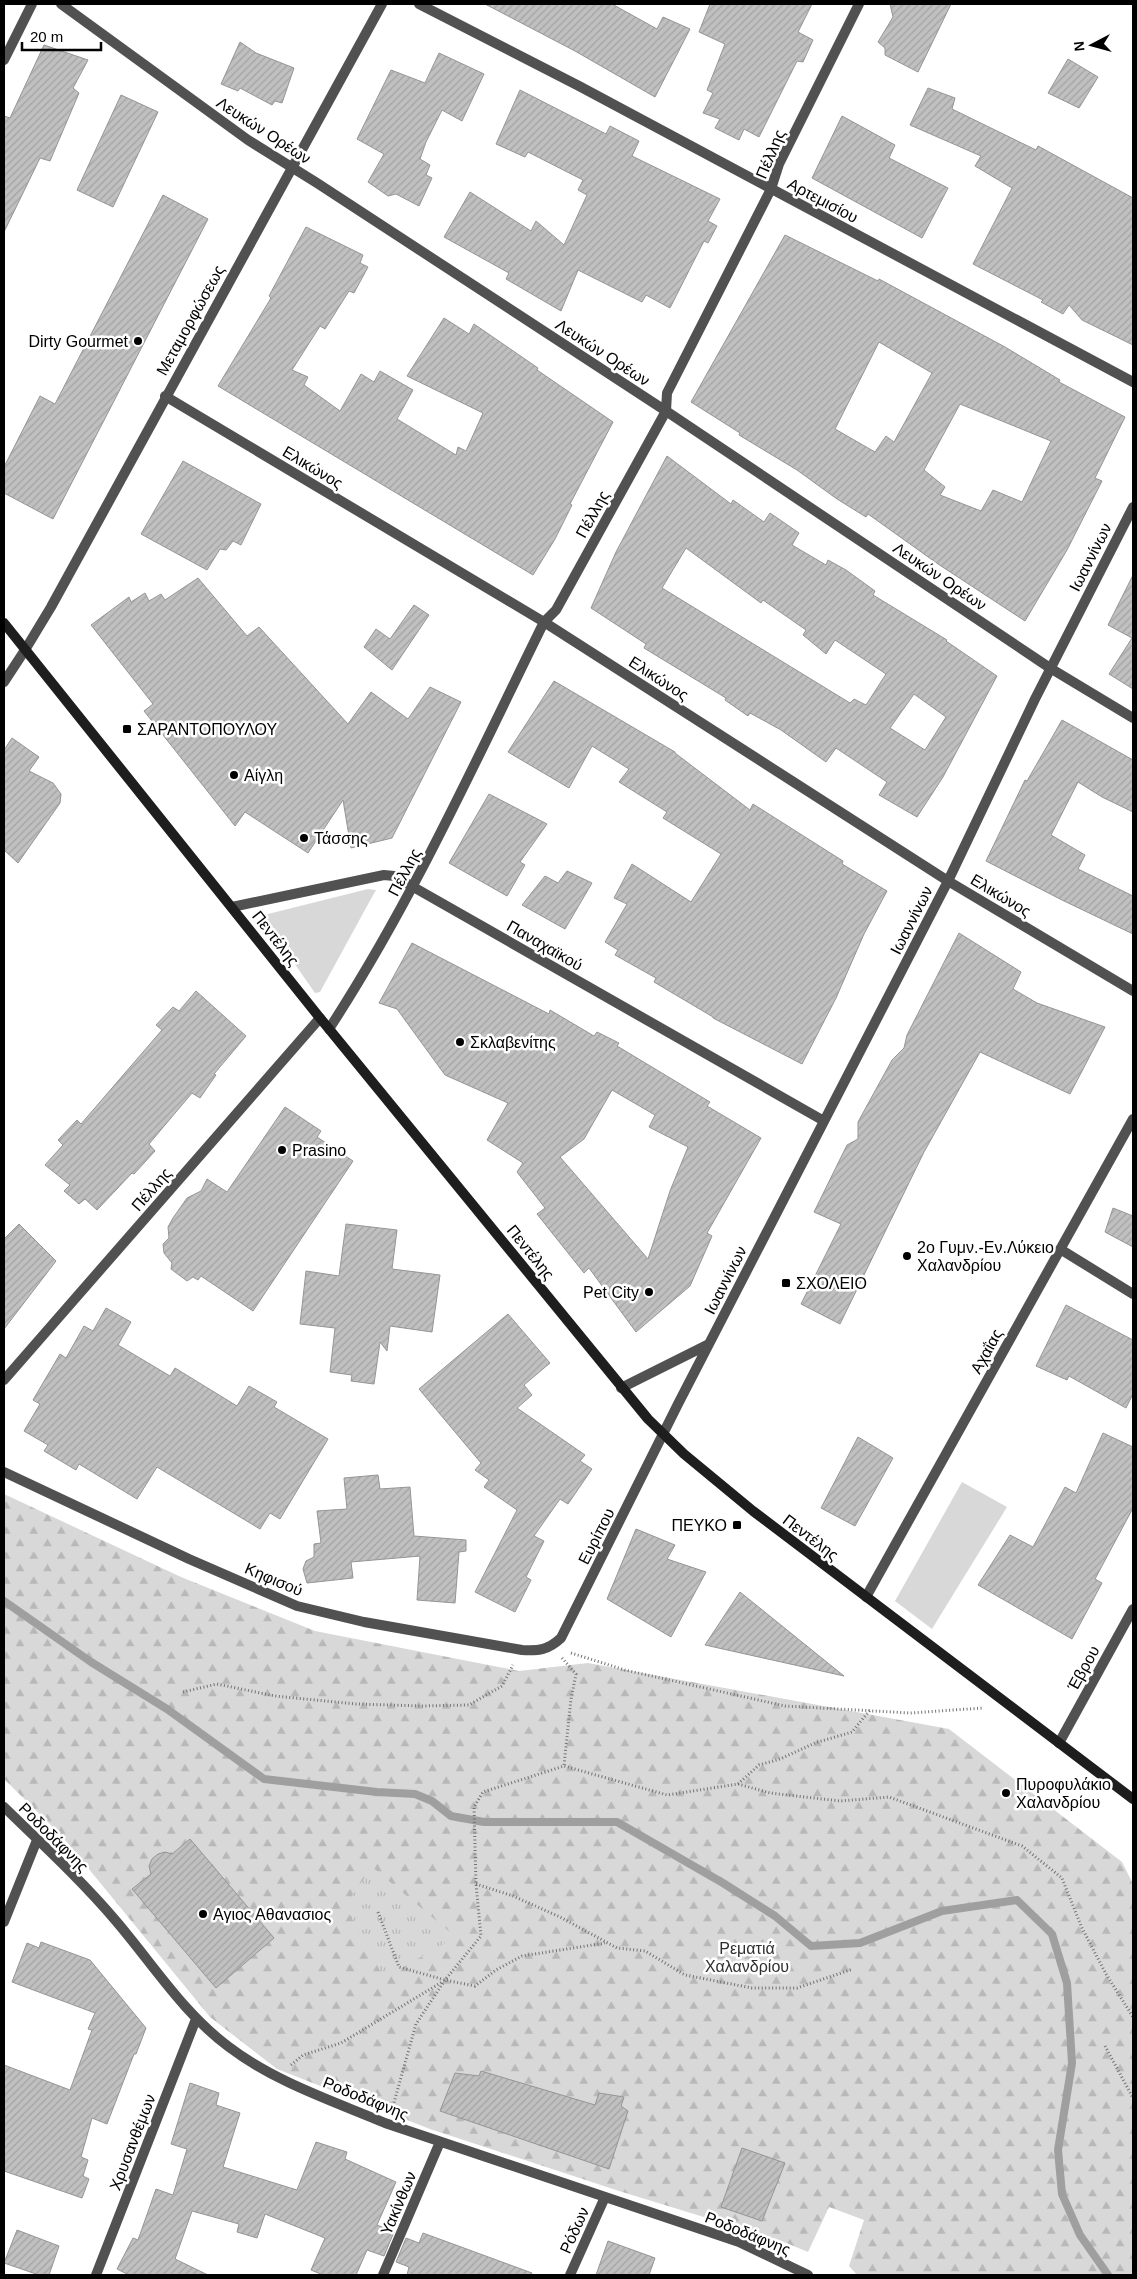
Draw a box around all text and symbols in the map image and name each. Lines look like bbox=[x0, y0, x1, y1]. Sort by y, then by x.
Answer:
scale bar bbox=[22, 20, 101, 52]
north arrow bbox=[1067, 20, 1117, 70]
text: 20 m bbox=[30, 28, 63, 45]
text: N bbox=[1071, 40, 1088, 52]
street label: Λευκών Ορέων bbox=[214, 94, 314, 167]
street label: Πέλλης bbox=[753, 127, 788, 181]
street label: Αρτεμισίου bbox=[785, 175, 861, 226]
street label: Μεταμορφώσεως bbox=[153, 262, 228, 378]
street label: Λευκών Ορέων bbox=[553, 316, 653, 389]
place label: Dirty Gourmet bbox=[28, 333, 129, 350]
marker: Dirty Gourmet bbox=[132, 335, 144, 347]
street label: Ελικώνος bbox=[280, 443, 346, 492]
street label: Πέλλης bbox=[573, 487, 612, 541]
street label: Ιωαννίνων bbox=[1066, 520, 1115, 594]
street label: Λευκών Ορέων bbox=[890, 539, 989, 614]
street label: Ελικώνος bbox=[626, 653, 692, 704]
place label: ΣΑΡΑΝΤΟΠΟΥΛΟΥ bbox=[137, 721, 277, 738]
marker: ΣΑΡΑΝΤΟΠΟΥΛΟΥ bbox=[121, 723, 133, 735]
place label: Αίγλη bbox=[244, 767, 283, 784]
marker: Αίγλη bbox=[228, 769, 240, 781]
place label: Τάσσης bbox=[314, 830, 368, 847]
marker: Τάσσης bbox=[298, 832, 310, 844]
street label: Πέλλης bbox=[385, 845, 424, 899]
street label: Ελικώνος bbox=[968, 871, 1034, 920]
street label: Ιωαννίνων bbox=[887, 883, 936, 957]
street label: Πεντέλης bbox=[249, 908, 302, 969]
street label: Παναχαϊκού bbox=[504, 917, 585, 974]
place label: Σκλαβενίτης bbox=[470, 1034, 556, 1051]
marker: Σκλαβενίτης bbox=[454, 1036, 466, 1048]
place label: Prasino bbox=[292, 1142, 346, 1159]
marker: Prasino bbox=[276, 1144, 288, 1156]
street label: Πέλλης bbox=[128, 1164, 175, 1214]
street label: Πεντέλης bbox=[504, 1222, 558, 1283]
place label: 2ο Γυμν.-Εν.Λύκειο Χαλανδρίου bbox=[917, 1239, 1054, 1274]
street label: Ιωαννίνων bbox=[701, 1243, 750, 1317]
marker: 2ο Γυμν.-Εν.Λύκειο Χαλανδρίου bbox=[901, 1250, 913, 1262]
place label: ΣΧΟΛΕΙΟ bbox=[796, 1275, 867, 1292]
marker: ΣΧΟΛΕΙΟ bbox=[780, 1277, 792, 1289]
place label: Pet City bbox=[583, 1284, 639, 1301]
marker: Pet City bbox=[643, 1286, 655, 1298]
street label: Αχαΐας bbox=[967, 1326, 1006, 1376]
street label: Ευρίπου bbox=[575, 1505, 618, 1567]
street label: Πεντέλης bbox=[780, 1511, 842, 1564]
place label: ΠΕΥΚΟ bbox=[671, 1517, 727, 1534]
marker: ΠΕΥΚΟ bbox=[731, 1519, 743, 1531]
street label: Κηφισού bbox=[242, 1560, 305, 1599]
street label: Έβρου bbox=[1064, 1643, 1103, 1694]
place label: Πυροφυλάκιο Χαλανδρίου bbox=[1016, 1776, 1111, 1811]
marker: Πυροφυλάκιο Χαλανδρίου bbox=[1000, 1787, 1012, 1799]
street label: Ροδοδάφνης bbox=[16, 1799, 92, 1876]
place label: Αγιος Αθανασιος bbox=[213, 1906, 332, 1923]
marker: Αγιος Αθανασιος bbox=[197, 1908, 209, 1920]
park label: Ρεματιά Χαλανδρίου bbox=[705, 1940, 789, 1975]
street label: Ροδοδάφνης bbox=[321, 2074, 411, 2123]
street label: Χρυσανθέμων bbox=[106, 2092, 159, 2193]
street label: Υακίνθων bbox=[377, 2169, 419, 2238]
street label: Ρόδων bbox=[557, 2204, 592, 2256]
street label: Ροδοδάφνης bbox=[703, 2209, 793, 2258]

